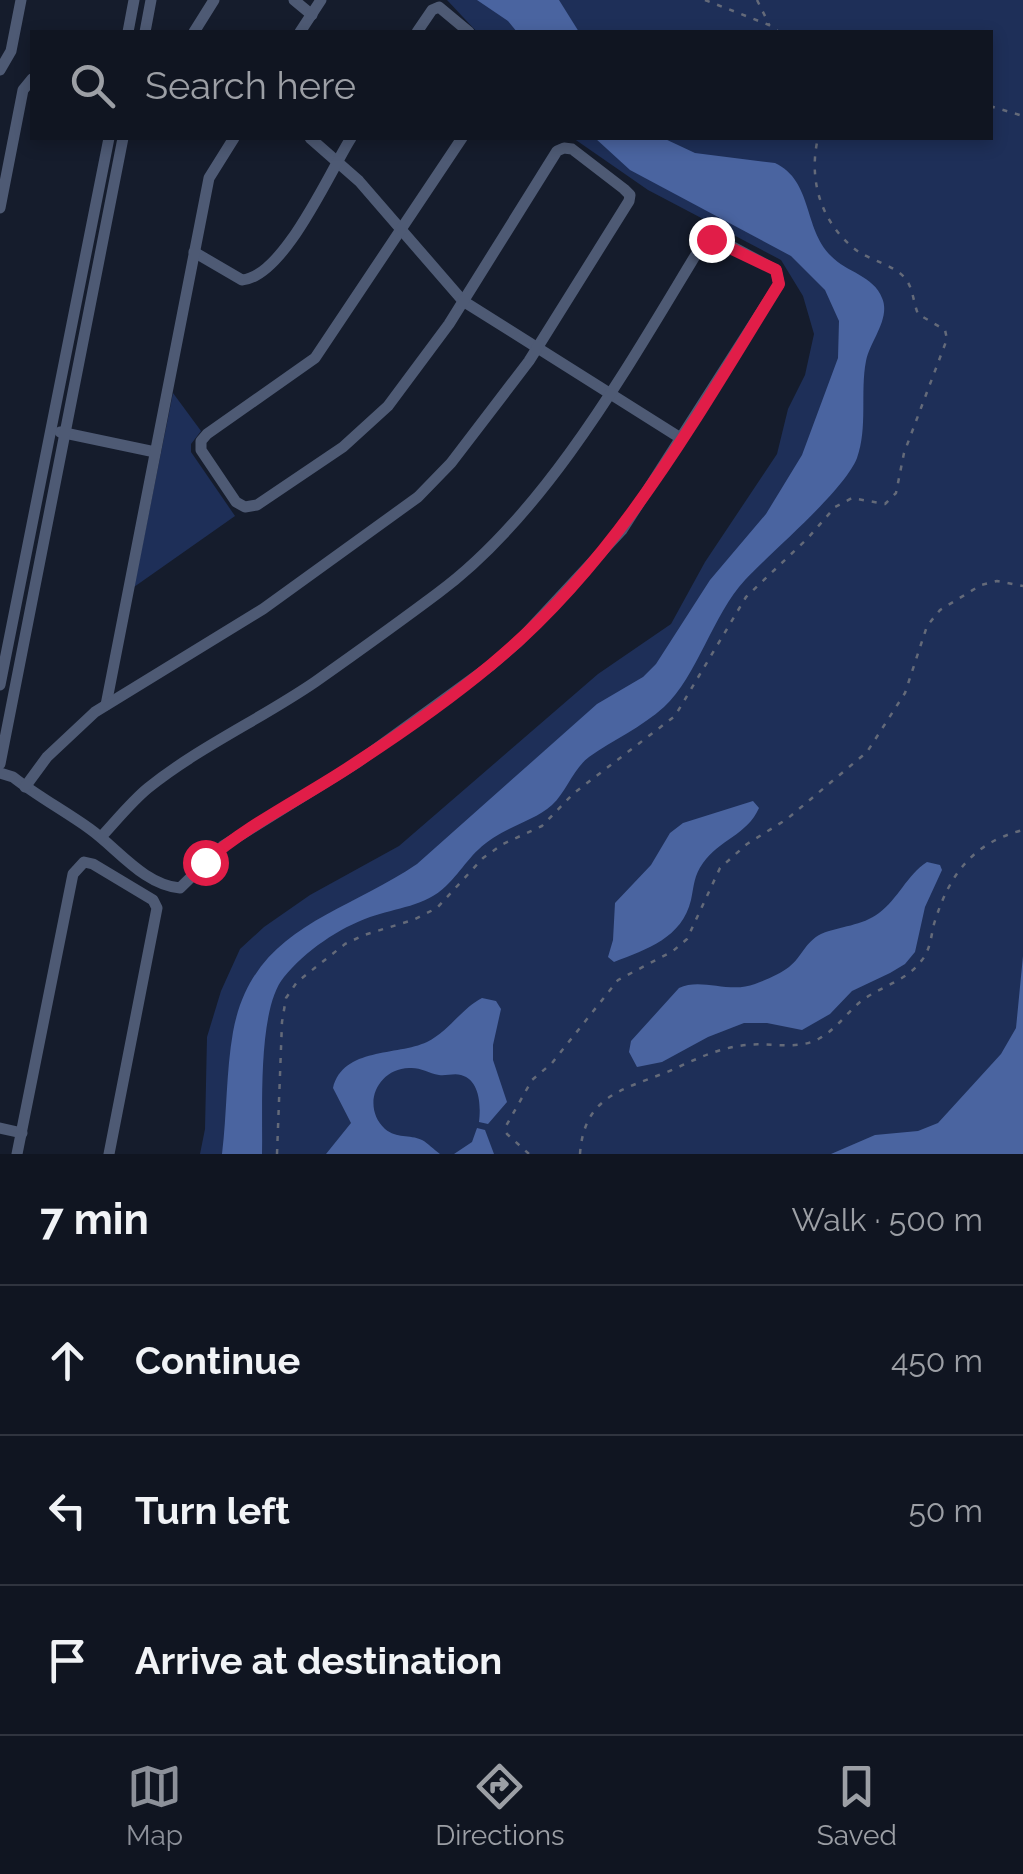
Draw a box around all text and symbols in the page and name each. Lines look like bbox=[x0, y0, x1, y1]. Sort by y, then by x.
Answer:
search box bbox=[30, 30, 993, 140]
icon: search bbox=[65, 58, 120, 113]
text: Search here bbox=[145, 63, 356, 108]
route end bbox=[689, 217, 735, 263]
route start bbox=[183, 840, 229, 886]
text: 7 min bbox=[40, 1195, 149, 1244]
text: Walk · 500 m bbox=[792, 1201, 983, 1238]
icon: ahead bbox=[40, 1333, 95, 1388]
text: Continue bbox=[135, 1338, 300, 1383]
text: 450 m bbox=[891, 1342, 983, 1379]
icon: left bbox=[40, 1483, 95, 1538]
text: Turn left bbox=[135, 1488, 290, 1533]
text: 50 m bbox=[908, 1492, 983, 1529]
icon: arrive bbox=[40, 1633, 95, 1688]
text: Arrive at destination bbox=[135, 1638, 502, 1683]
tab: Map bbox=[126, 1759, 183, 1852]
tab: Directions bbox=[435, 1759, 565, 1852]
tab: Saved bbox=[817, 1759, 897, 1852]

